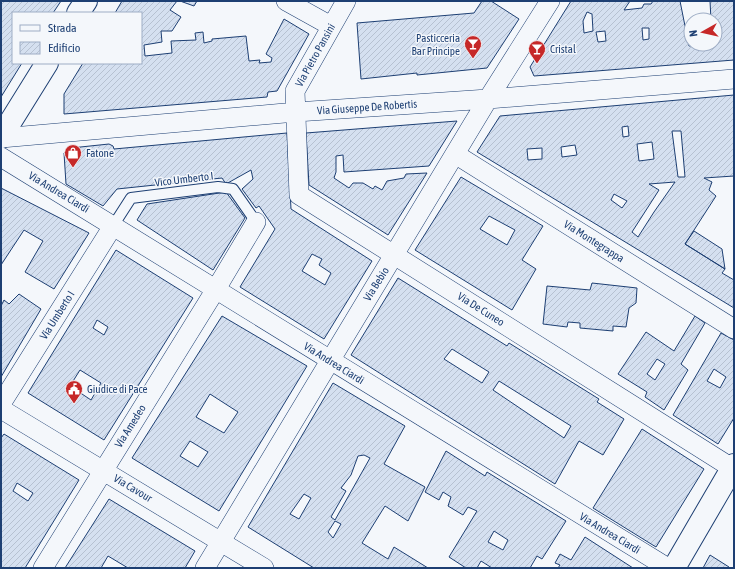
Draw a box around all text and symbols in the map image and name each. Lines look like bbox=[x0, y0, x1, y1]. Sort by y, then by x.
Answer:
legend bbox=[12, 12, 142, 64]
north arrow bbox=[683, 12, 723, 52]
text: Strada bbox=[48, 21, 77, 35]
street label: Via Pietro Pansini bbox=[293, 21, 337, 89]
text: N bbox=[687, 29, 699, 37]
place label: Pasticceria Bar Principe bbox=[412, 32, 460, 57]
bar icon: Pasticceria Bar Principe bbox=[463, 34, 483, 59]
bar icon: Cristal bbox=[527, 39, 547, 64]
text: Edificio bbox=[48, 41, 81, 55]
place label: Cristal bbox=[550, 43, 576, 55]
street label: Via Giuseppe De Robertis bbox=[317, 98, 418, 116]
shop icon: Fatone bbox=[63, 143, 83, 168]
place label: Fatone bbox=[86, 147, 114, 159]
street label: Via Andrea Ciardi bbox=[26, 169, 92, 215]
street label: Vico Umberto I bbox=[154, 169, 214, 189]
street label: Via Montegrappa bbox=[562, 218, 626, 264]
street label: Via Bebio bbox=[361, 265, 391, 303]
street label: Via Umberto I bbox=[37, 289, 77, 341]
street label: Via De Cuneo bbox=[455, 290, 507, 328]
street label: Via Andrea Ciardi bbox=[302, 340, 366, 386]
public building icon: Giudice di Pace bbox=[64, 379, 84, 404]
place label: Giudice di Pace bbox=[87, 383, 148, 395]
street label: Via Amedeo bbox=[112, 402, 148, 450]
street label: Via Cavour bbox=[112, 472, 155, 505]
street label: Via Andrea Ciardi bbox=[577, 510, 643, 556]

